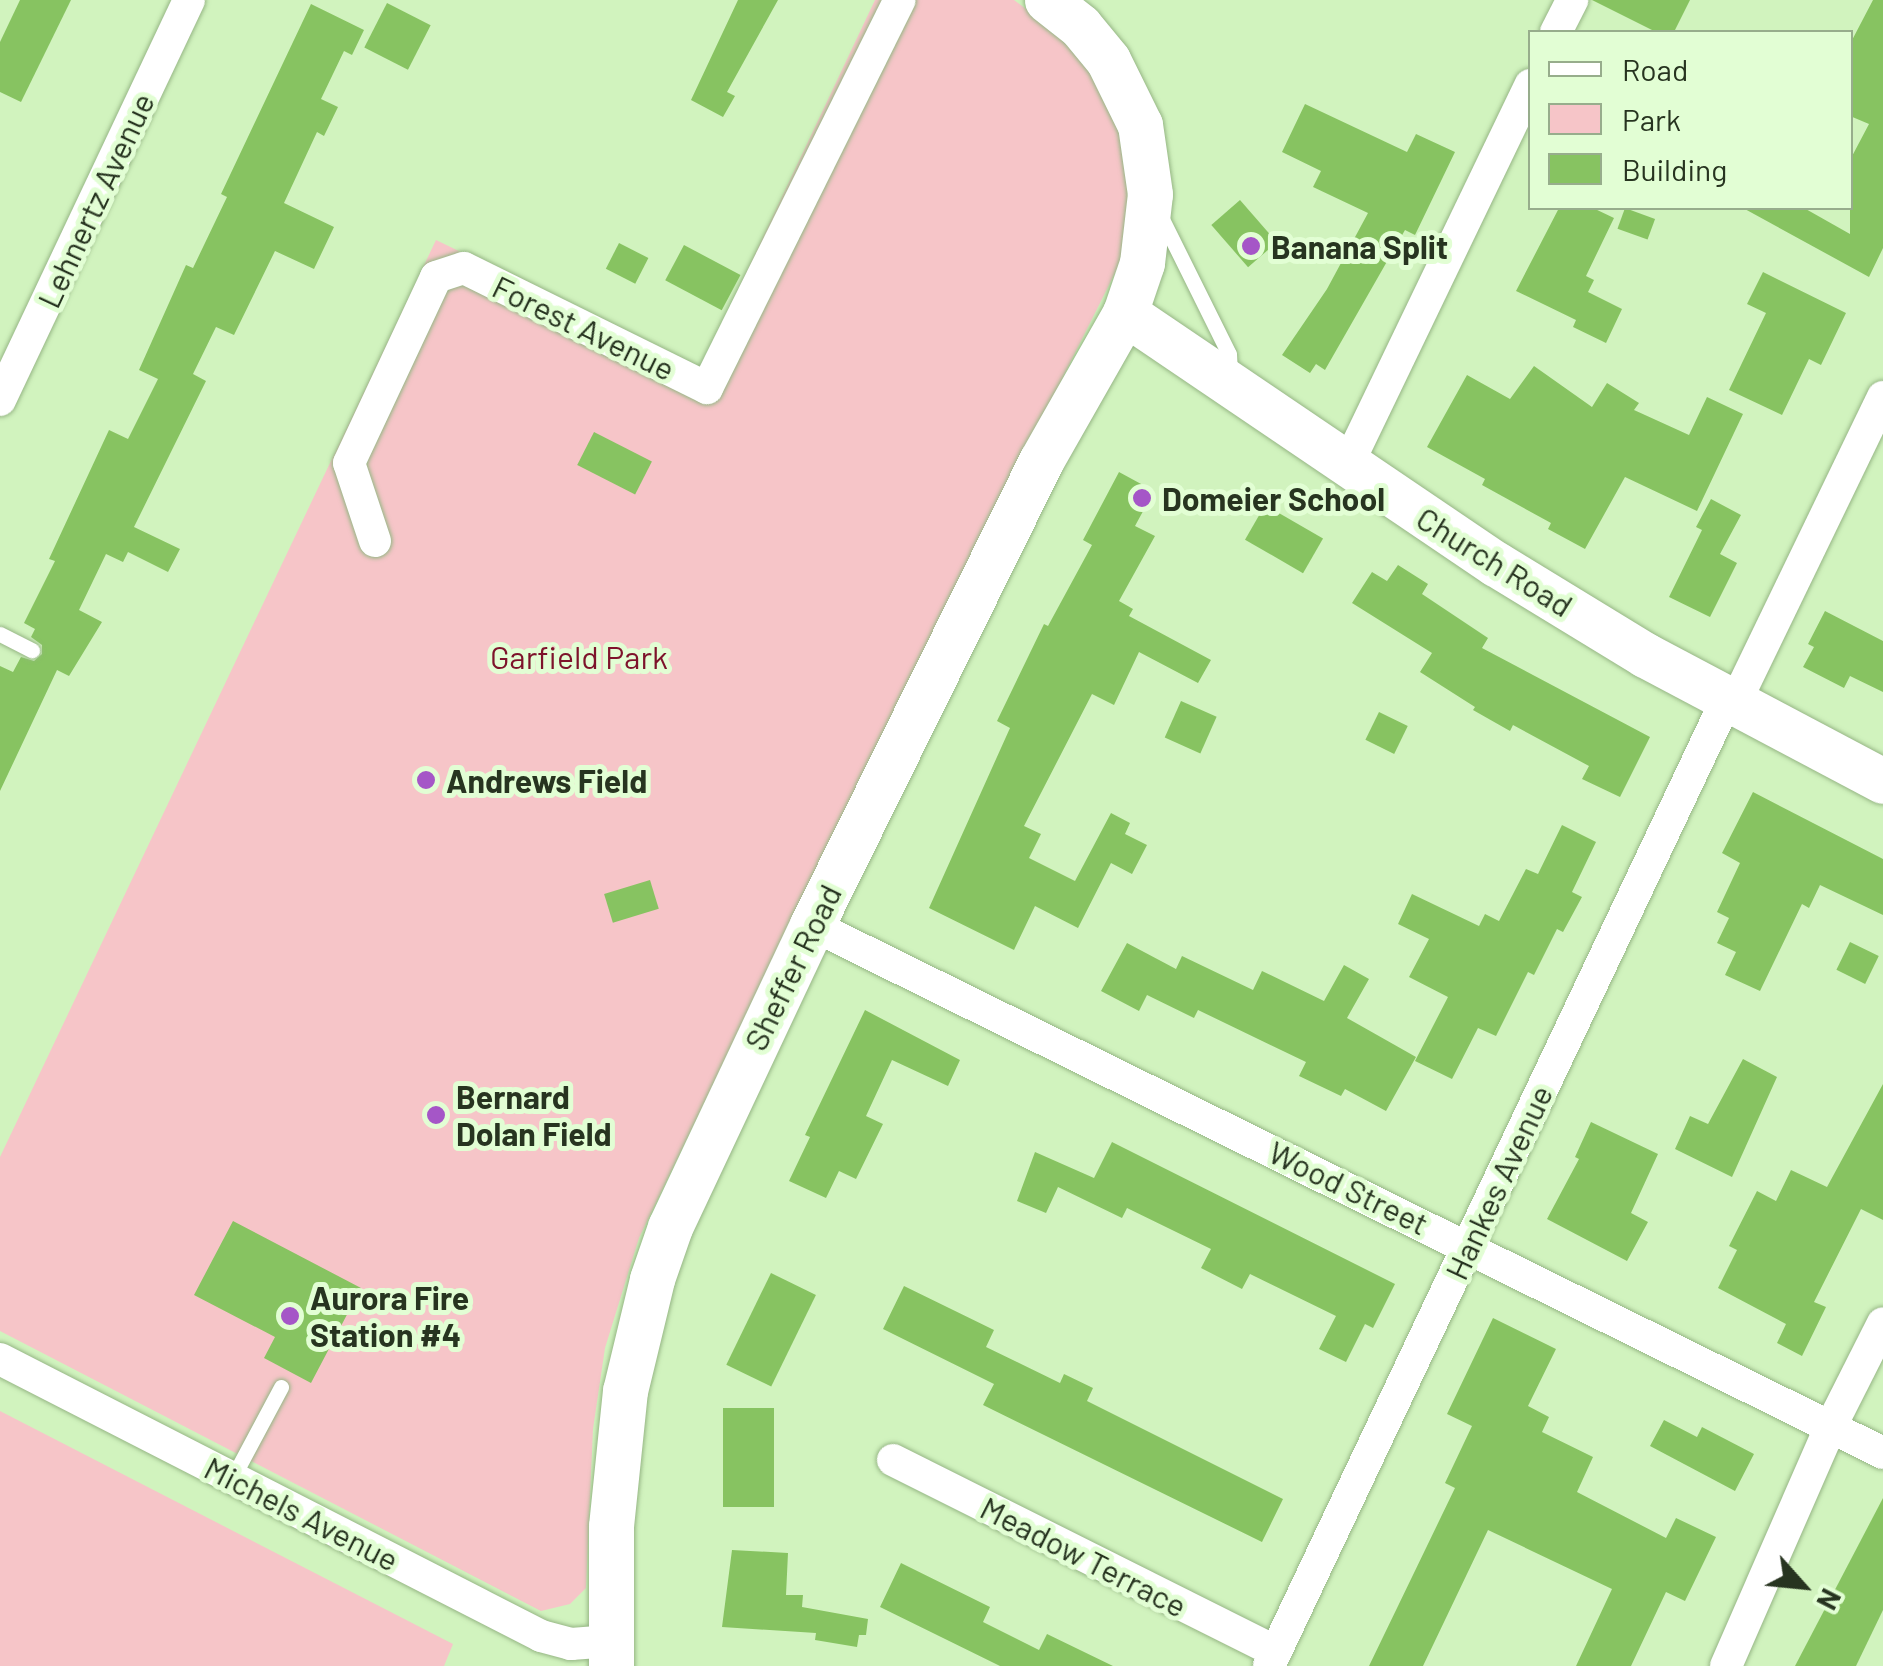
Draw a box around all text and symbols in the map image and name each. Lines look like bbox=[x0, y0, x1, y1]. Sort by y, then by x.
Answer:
legend bbox=[1528, 30, 1853, 210]
text: Road bbox=[1622, 51, 1688, 87]
street label: Lehnertz Avenue bbox=[28, 86, 162, 314]
text: Park bbox=[1622, 101, 1681, 137]
text: Building bbox=[1622, 151, 1727, 187]
place label: Banana Split bbox=[1271, 227, 1448, 265]
marker: Banana Split bbox=[1240, 235, 1262, 257]
street label: Forest Avenue bbox=[487, 266, 681, 388]
place label: Domeier School bbox=[1162, 479, 1385, 517]
marker: Domeier School bbox=[1131, 487, 1153, 509]
street label: Church Road bbox=[1410, 498, 1580, 624]
park label: Garfield Park bbox=[490, 637, 668, 675]
place label: Andrews Field bbox=[446, 761, 647, 799]
marker: Andrews Field bbox=[415, 769, 437, 791]
street label: Sheffer Road bbox=[735, 878, 849, 1056]
place label: Bernard Dolan Field bbox=[456, 1078, 612, 1153]
street label: Hankes Avenue bbox=[1436, 1079, 1560, 1285]
marker: Bernard Dolan Field bbox=[425, 1104, 447, 1126]
street label: Wood Street bbox=[1263, 1132, 1435, 1242]
place label: Aurora Fire Station #4 bbox=[310, 1279, 469, 1354]
marker: Aurora Fire Station #4 bbox=[279, 1305, 301, 1327]
street label: Michels Avenue bbox=[199, 1448, 405, 1578]
street label: Meadow Terrace bbox=[975, 1488, 1193, 1624]
north arrow bbox=[1753, 1536, 1853, 1636]
text: N bbox=[1810, 1584, 1849, 1616]

